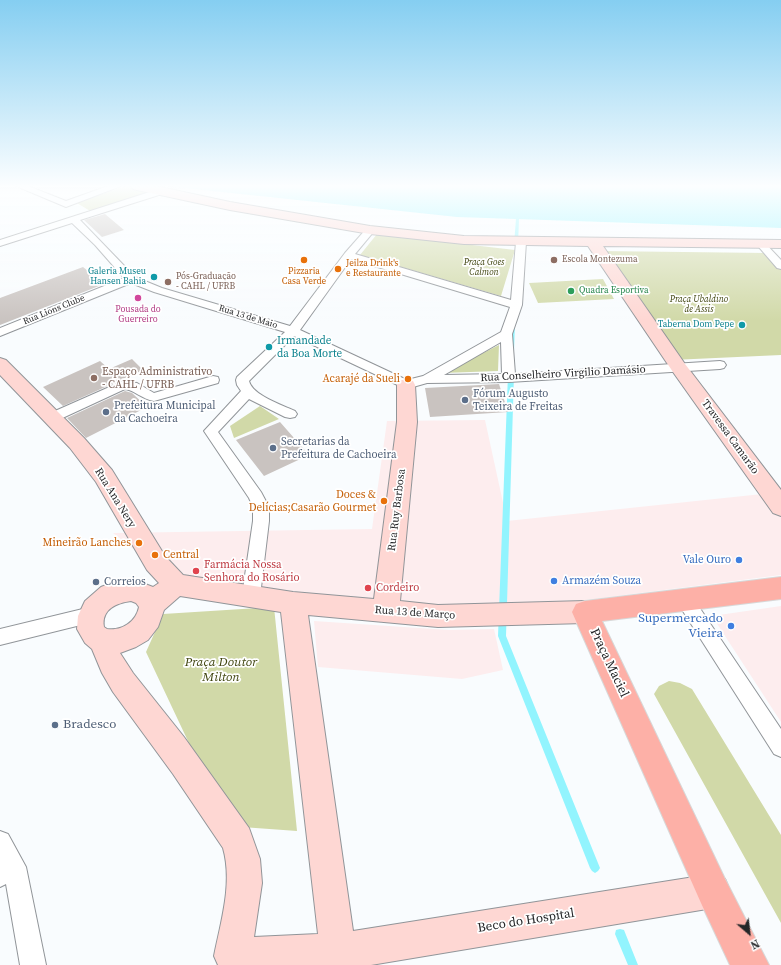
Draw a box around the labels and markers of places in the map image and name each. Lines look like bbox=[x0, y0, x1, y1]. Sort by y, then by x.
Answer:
marker: Pizzaria Casa Verde bbox=[299, 255, 309, 265]
marker: Escola Montezuma bbox=[549, 255, 559, 265]
place label: Escola Montezuma bbox=[562, 255, 638, 265]
place label: Jeilza Drink's e Restaurante bbox=[346, 259, 401, 280]
marker: Jeilza Drink's e Restaurante bbox=[333, 264, 343, 274]
place label: Galeria Museu Hansen Bahia bbox=[88, 267, 146, 288]
place label: Pizzaria Casa Verde bbox=[282, 267, 326, 288]
marker: Galeria Museu Hansen Bahia bbox=[149, 272, 159, 282]
place label: Pós-Graduação - CAHL / UFRB bbox=[176, 272, 236, 293]
marker: Pós-Graduação - CAHL / UFRB bbox=[163, 277, 173, 287]
marker: Quadra Esportiva bbox=[566, 286, 576, 296]
place label: Quadra Esportiva bbox=[579, 286, 649, 296]
marker: Pousada do Guerreiro bbox=[133, 293, 143, 303]
place label: Pousada do Guerreiro bbox=[115, 305, 161, 326]
place label: Taberna Dom Pepe bbox=[658, 320, 734, 330]
marker: Taberna Dom Pepe bbox=[737, 320, 747, 330]
place label: Irmandade da Boa Morte bbox=[277, 334, 342, 360]
marker: Irmandade da Boa Morte bbox=[264, 342, 274, 352]
place label: Espaço Administrativo - CAHL / UFRB bbox=[102, 365, 212, 391]
place label: Acarajé da Sueli bbox=[322, 372, 400, 386]
marker: Espaço Administrativo - CAHL / UFRB bbox=[89, 373, 99, 383]
marker: Acarajé da Sueli bbox=[403, 374, 413, 384]
place label: Fórum Augusto Teixeira de Freitas bbox=[473, 387, 563, 413]
marker: Fórum Augusto Teixeira de Freitas bbox=[460, 395, 470, 405]
place label: Prefeitura Municipal da Cachoeira bbox=[114, 399, 216, 425]
marker: Prefeitura Municipal da Cachoeira bbox=[101, 407, 111, 417]
place label: Secretarias da Prefeitura de Cachoeira bbox=[281, 435, 397, 461]
marker: Secretarias da Prefeitura de Cachoeira bbox=[268, 443, 278, 453]
place label: Doces & Delícias;Casarão Gourmet bbox=[249, 488, 376, 514]
marker: Doces & Delícias;Casarão Gourmet bbox=[379, 496, 389, 506]
place label: Mineirão Lanches bbox=[43, 536, 131, 550]
marker: Mineirão Lanches bbox=[134, 538, 144, 548]
place label: Central bbox=[163, 548, 199, 562]
marker: Central bbox=[150, 550, 160, 560]
place label: Vale Ouro bbox=[683, 553, 731, 567]
marker: Vale Ouro bbox=[734, 555, 744, 565]
place label: Farmácia Nossa Senhora do Rosário bbox=[204, 558, 299, 584]
marker: Farmácia Nossa Senhora do Rosário bbox=[191, 566, 201, 576]
place label: Armazém Souza bbox=[562, 574, 641, 588]
place label: Correios bbox=[104, 575, 146, 589]
marker: Armazém Souza bbox=[549, 576, 559, 586]
marker: Correios bbox=[91, 577, 101, 587]
place label: Cordeiro bbox=[376, 581, 419, 595]
marker: Cordeiro bbox=[363, 583, 373, 593]
place label: Supermercado Vieira bbox=[638, 611, 723, 642]
marker: Supermercado Vieira bbox=[726, 621, 736, 631]
place label: Bradesco bbox=[63, 717, 116, 733]
marker: Bradesco bbox=[50, 720, 60, 730]

